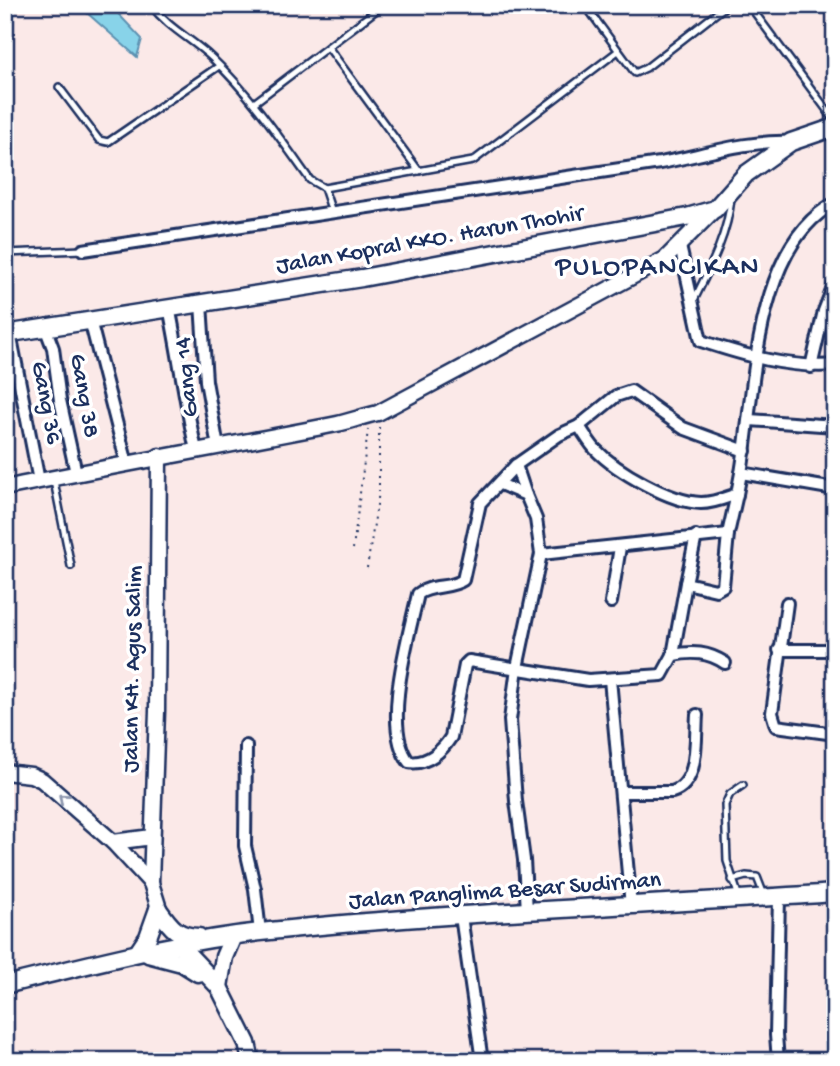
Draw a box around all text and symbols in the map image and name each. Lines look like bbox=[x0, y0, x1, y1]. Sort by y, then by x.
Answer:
street label: Jalan Kopral KKO. Harun Thohir bbox=[274, 199, 588, 282]
district label: PULOPANCIKAN bbox=[554, 252, 761, 285]
street label: Gang 14 bbox=[169, 335, 207, 418]
street label: Gang 38 bbox=[61, 352, 105, 440]
street label: Gang 36 bbox=[23, 359, 67, 448]
street label: Jalan KH. Agus Salim bbox=[118, 565, 150, 773]
one-way arrow bbox=[58, 794, 71, 806]
street label: Jalan Panglima Besar Sudirman bbox=[348, 867, 663, 917]

